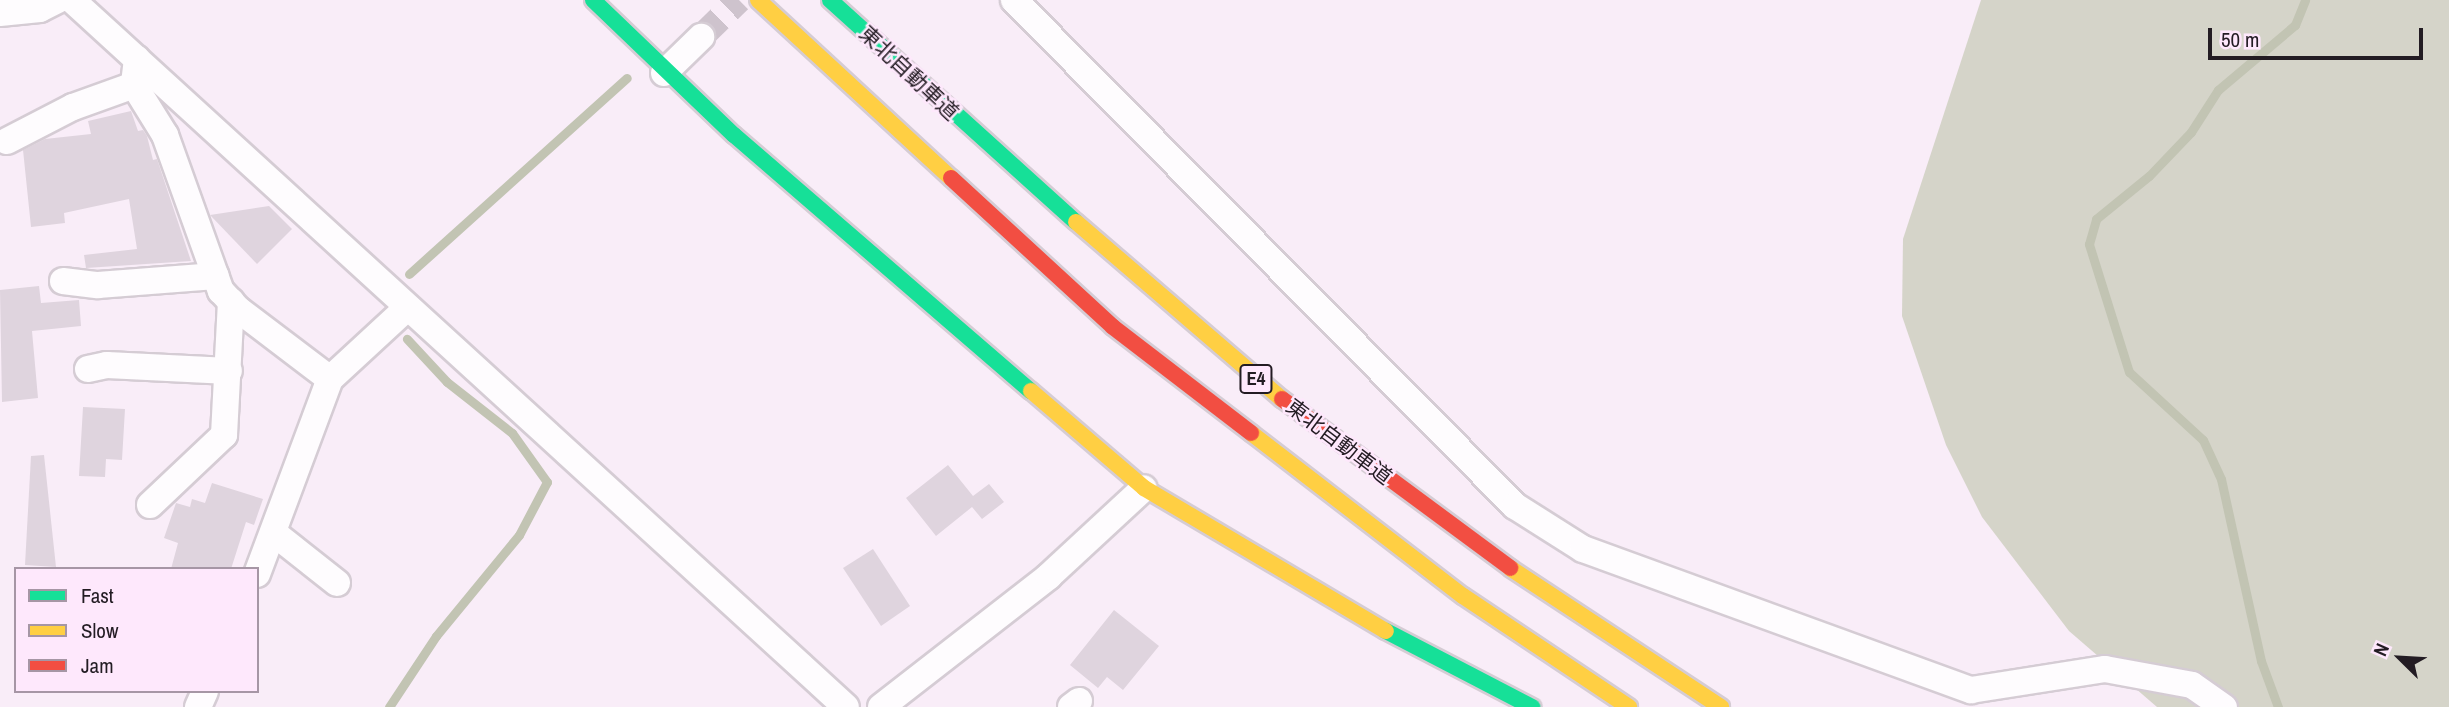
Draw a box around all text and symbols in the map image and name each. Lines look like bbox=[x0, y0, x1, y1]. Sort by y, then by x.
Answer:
scale bar bbox=[2211, 14, 2426, 58]
street label: 東北自動車道 bbox=[854, 21, 964, 125]
text: 50 m bbox=[2221, 25, 2259, 54]
road number: E4 bbox=[1238, 364, 1274, 394]
street label: 東北自動車道 bbox=[1281, 394, 1397, 490]
legend bbox=[14, 567, 259, 693]
text: Fast bbox=[81, 581, 114, 610]
text: Slow bbox=[81, 616, 118, 645]
north arrow bbox=[2365, 623, 2435, 693]
text: N bbox=[2367, 639, 2395, 660]
text: Jam bbox=[81, 651, 114, 680]

